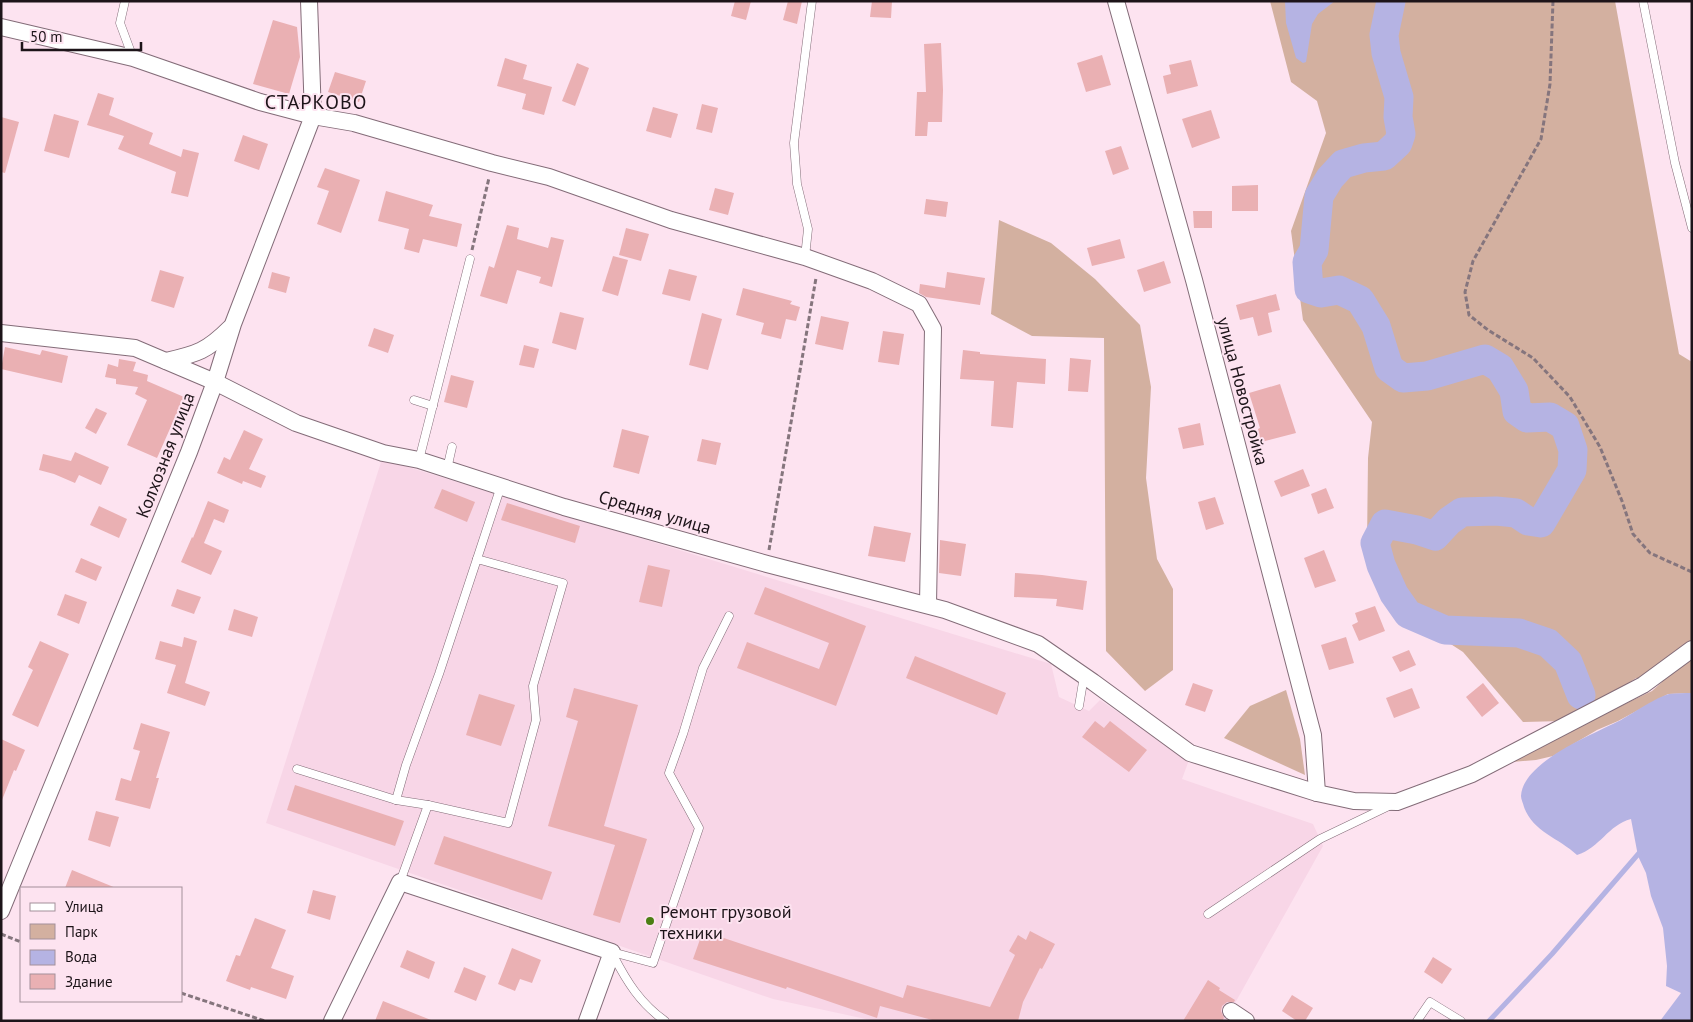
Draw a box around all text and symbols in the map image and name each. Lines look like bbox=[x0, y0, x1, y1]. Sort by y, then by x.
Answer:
scale bar bbox=[22, 20, 141, 52]
text: 50 m bbox=[30, 27, 63, 46]
district label: СТАРКОВО bbox=[265, 89, 367, 115]
street label: улица Новостройка bbox=[1212, 314, 1274, 468]
street label: Колхозная улица bbox=[130, 389, 200, 521]
street label: Средняя улица bbox=[596, 485, 714, 539]
legend bbox=[20, 887, 182, 1002]
text: Улица bbox=[65, 897, 103, 916]
place label: Ремонт грузовой техники bbox=[660, 900, 792, 944]
marker: Ремонт грузовой техники bbox=[644, 915, 656, 927]
text: Парк bbox=[65, 922, 98, 941]
text: Вода bbox=[65, 947, 97, 966]
text: Здание bbox=[65, 972, 113, 991]

